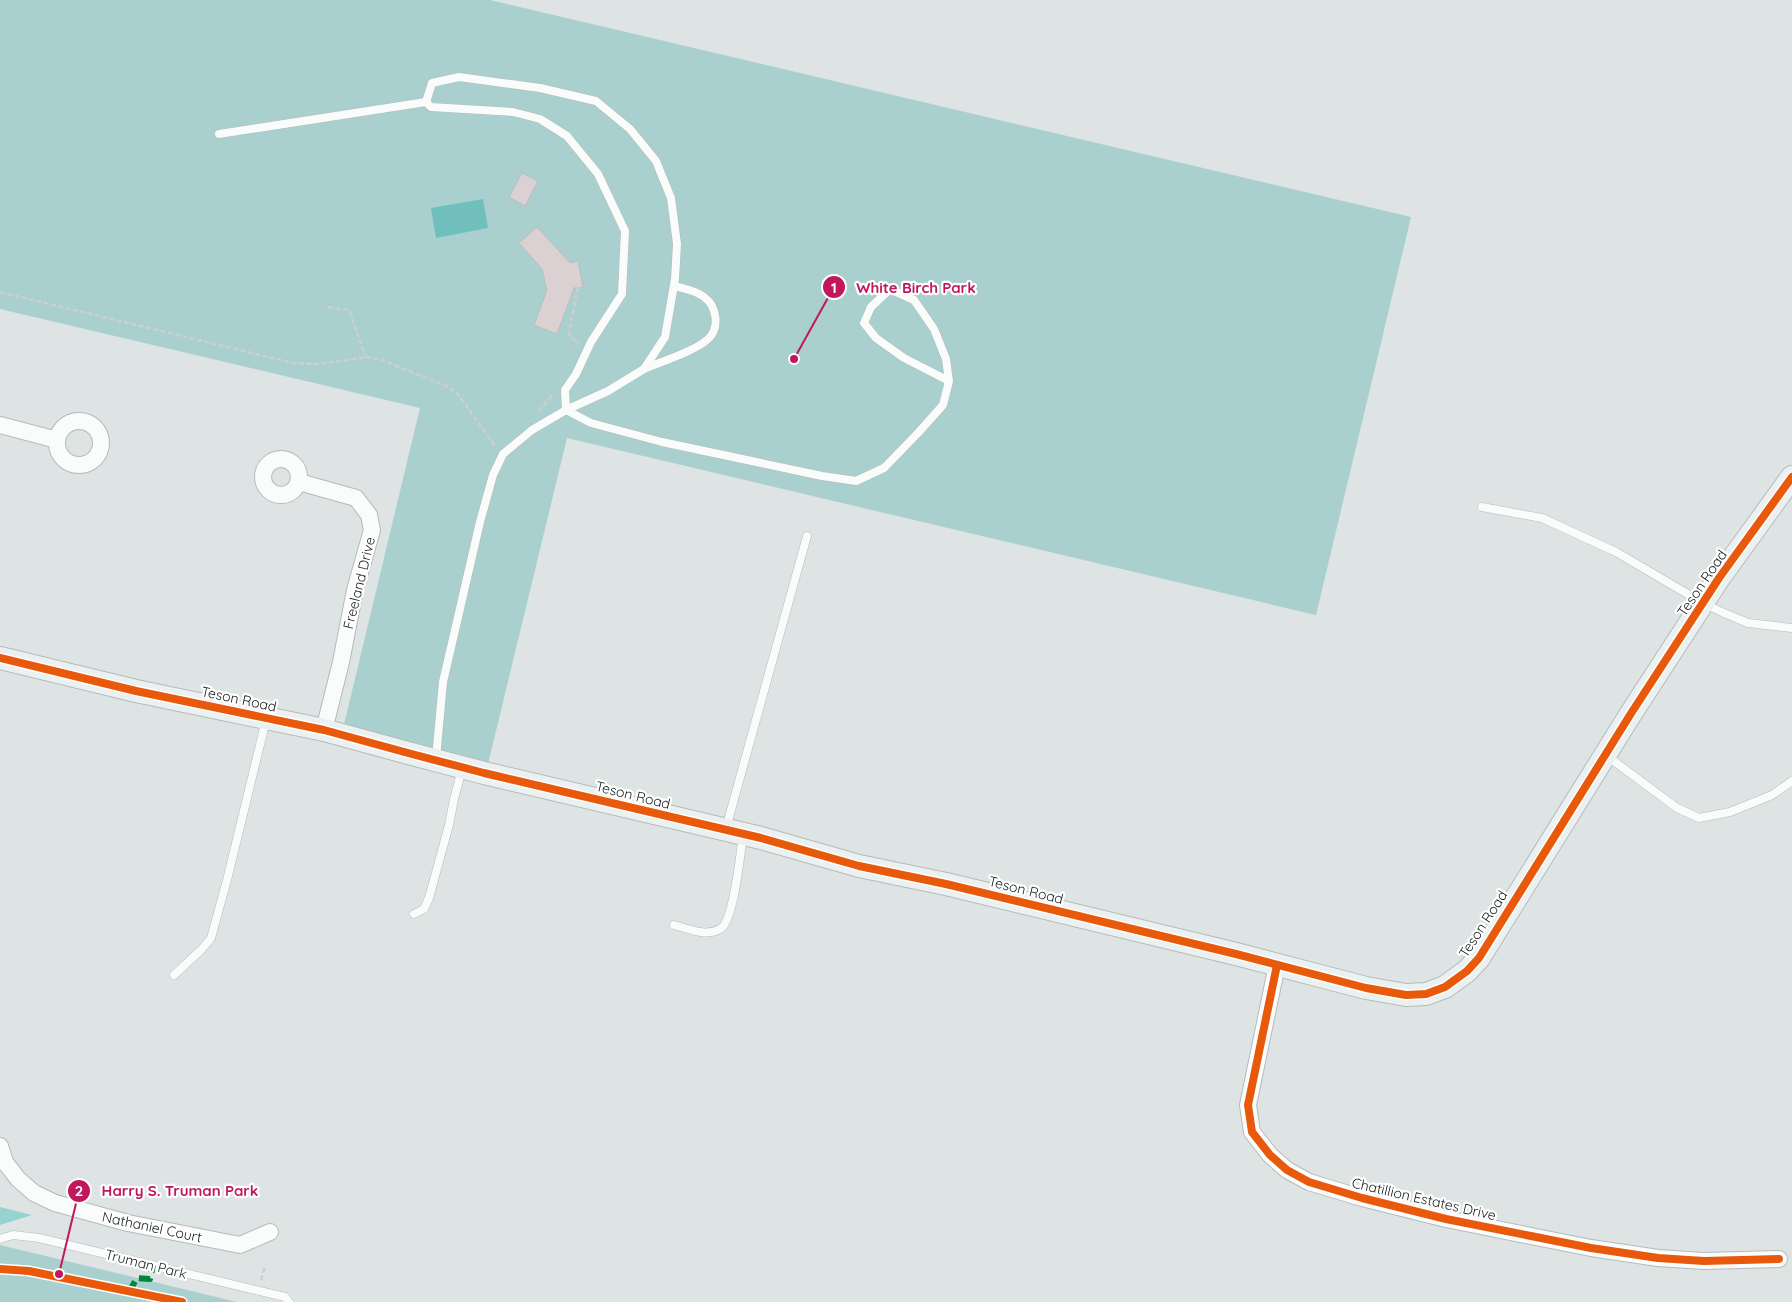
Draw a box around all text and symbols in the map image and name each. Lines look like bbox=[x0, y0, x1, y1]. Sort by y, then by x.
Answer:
callout: White Birch Park bbox=[821, 272, 986, 302]
text: 1 bbox=[831, 278, 837, 297]
text: White Birch Park bbox=[856, 278, 976, 297]
street label: Freeland Drive bbox=[339, 535, 379, 631]
street label: Teson Road bbox=[1673, 546, 1731, 620]
street label: Teson Road bbox=[200, 682, 278, 716]
street label: Teson Road bbox=[594, 777, 672, 813]
street label: Teson Road bbox=[987, 872, 1065, 908]
street label: Teson Road bbox=[1455, 887, 1511, 961]
street label: Chatillion Estates Drive bbox=[1350, 1174, 1498, 1224]
callout: Harry S. Truman Park bbox=[66, 1176, 268, 1206]
text: 2 bbox=[75, 1181, 83, 1200]
text: Harry S. Truman Park bbox=[102, 1181, 258, 1200]
street label: Nathaniel Court bbox=[100, 1208, 204, 1246]
street label: Truman Park bbox=[103, 1245, 189, 1283]

